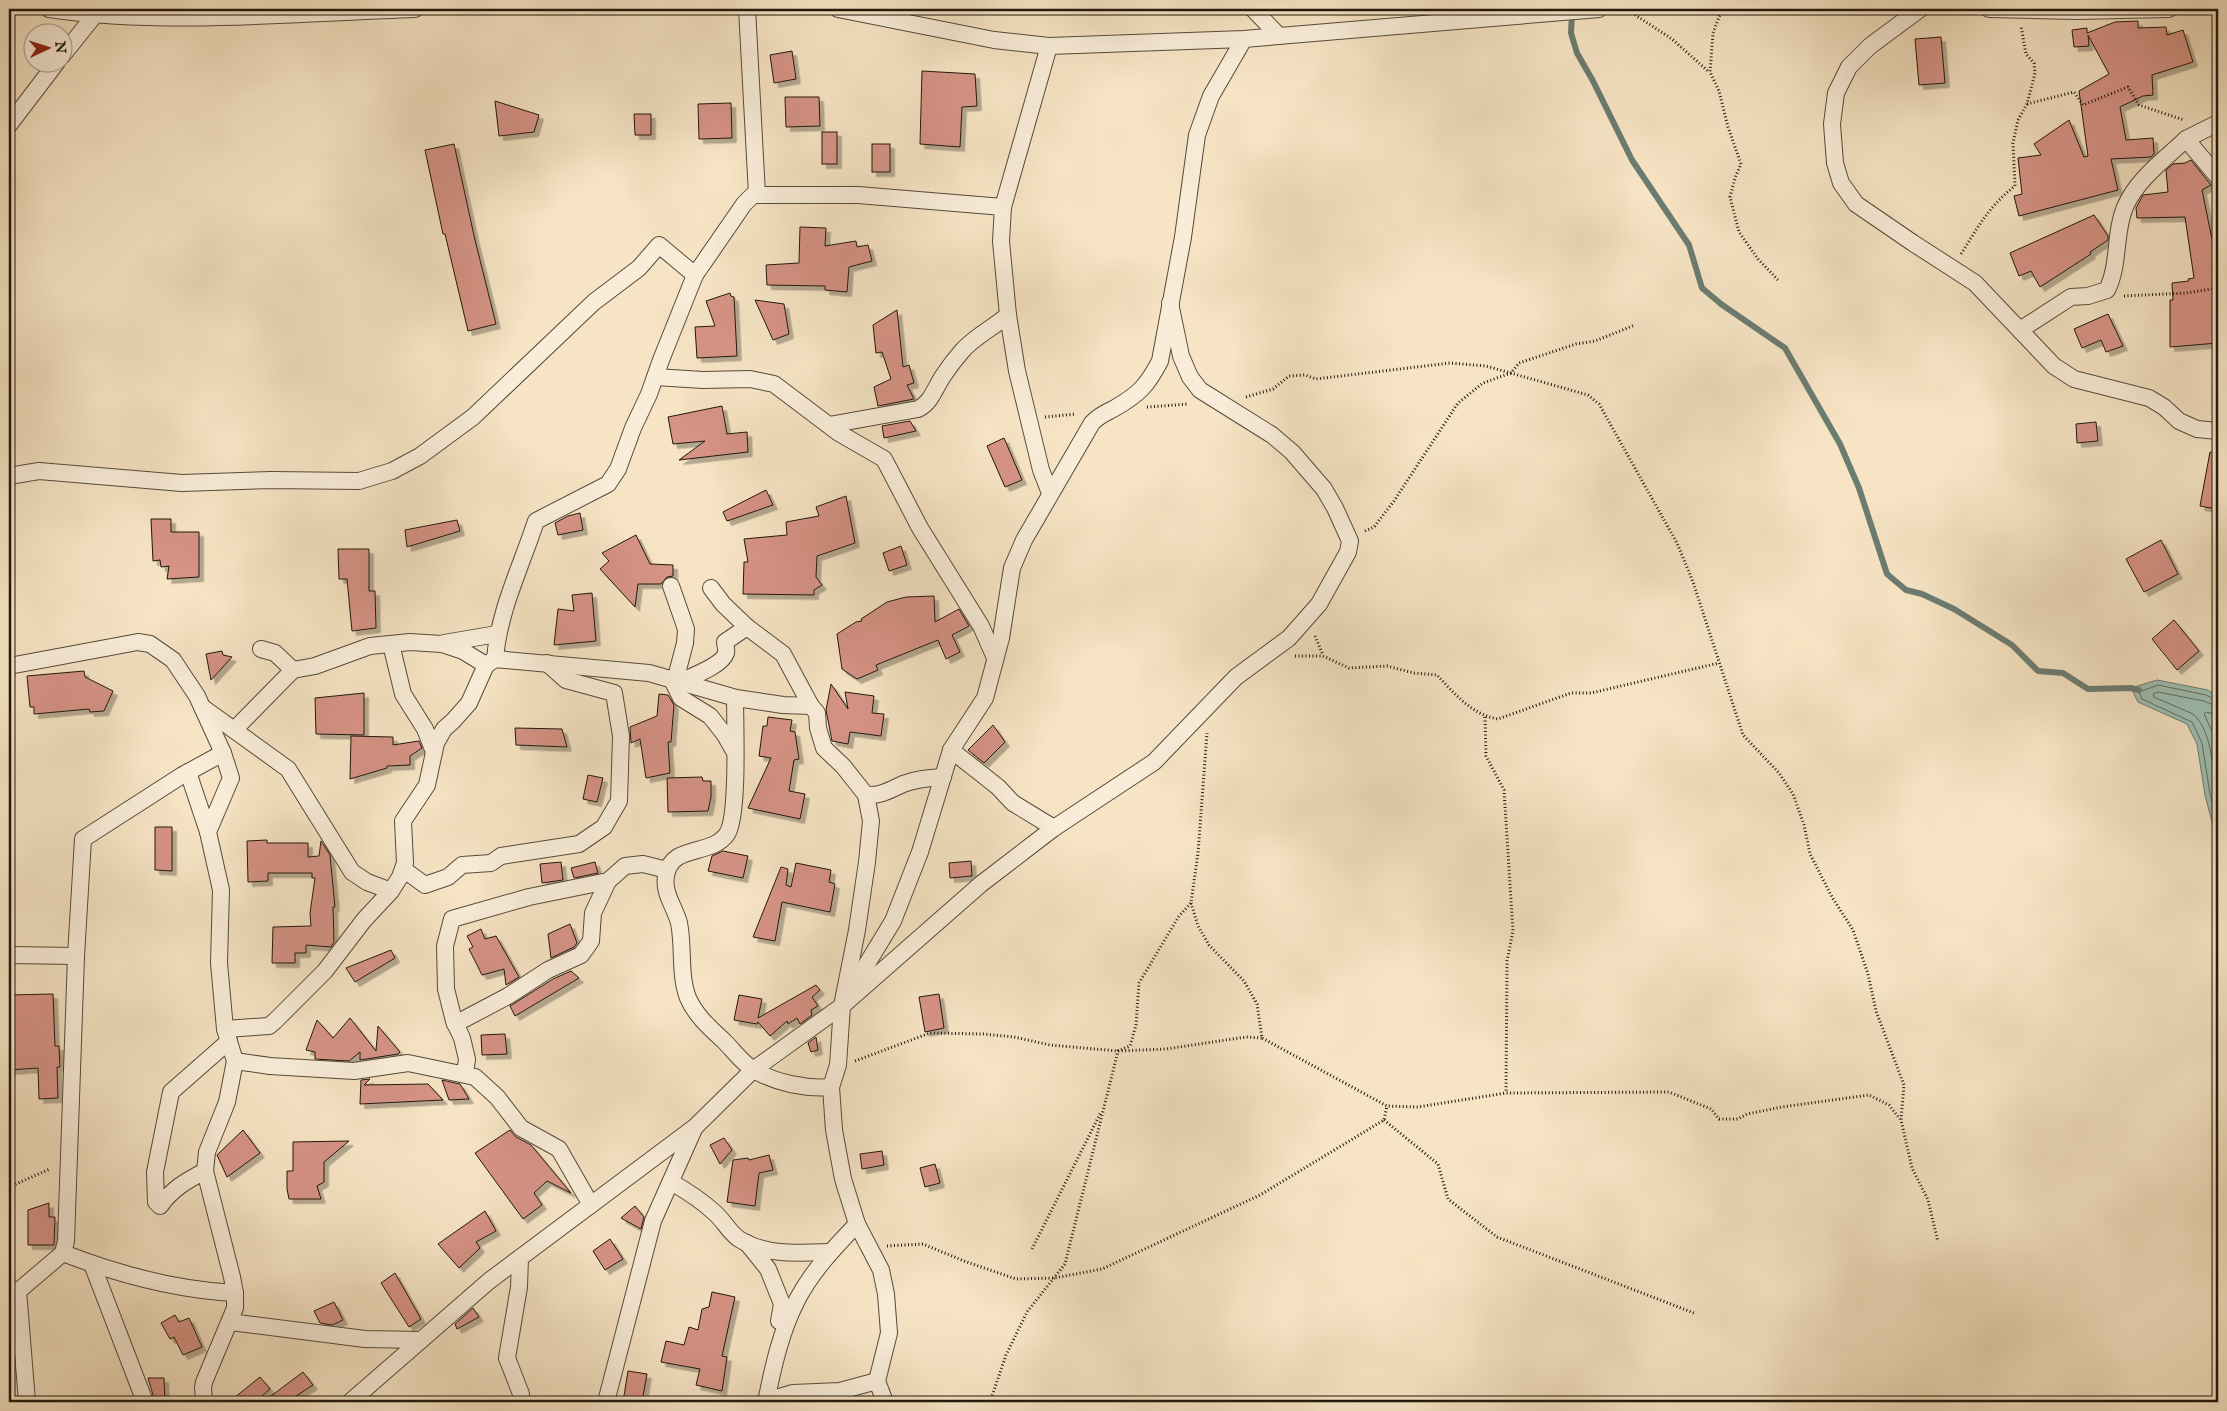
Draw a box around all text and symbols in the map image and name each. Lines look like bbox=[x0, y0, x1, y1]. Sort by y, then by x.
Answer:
north arrow bbox=[22, 22, 72, 72]
text: N bbox=[51, 39, 69, 54]

